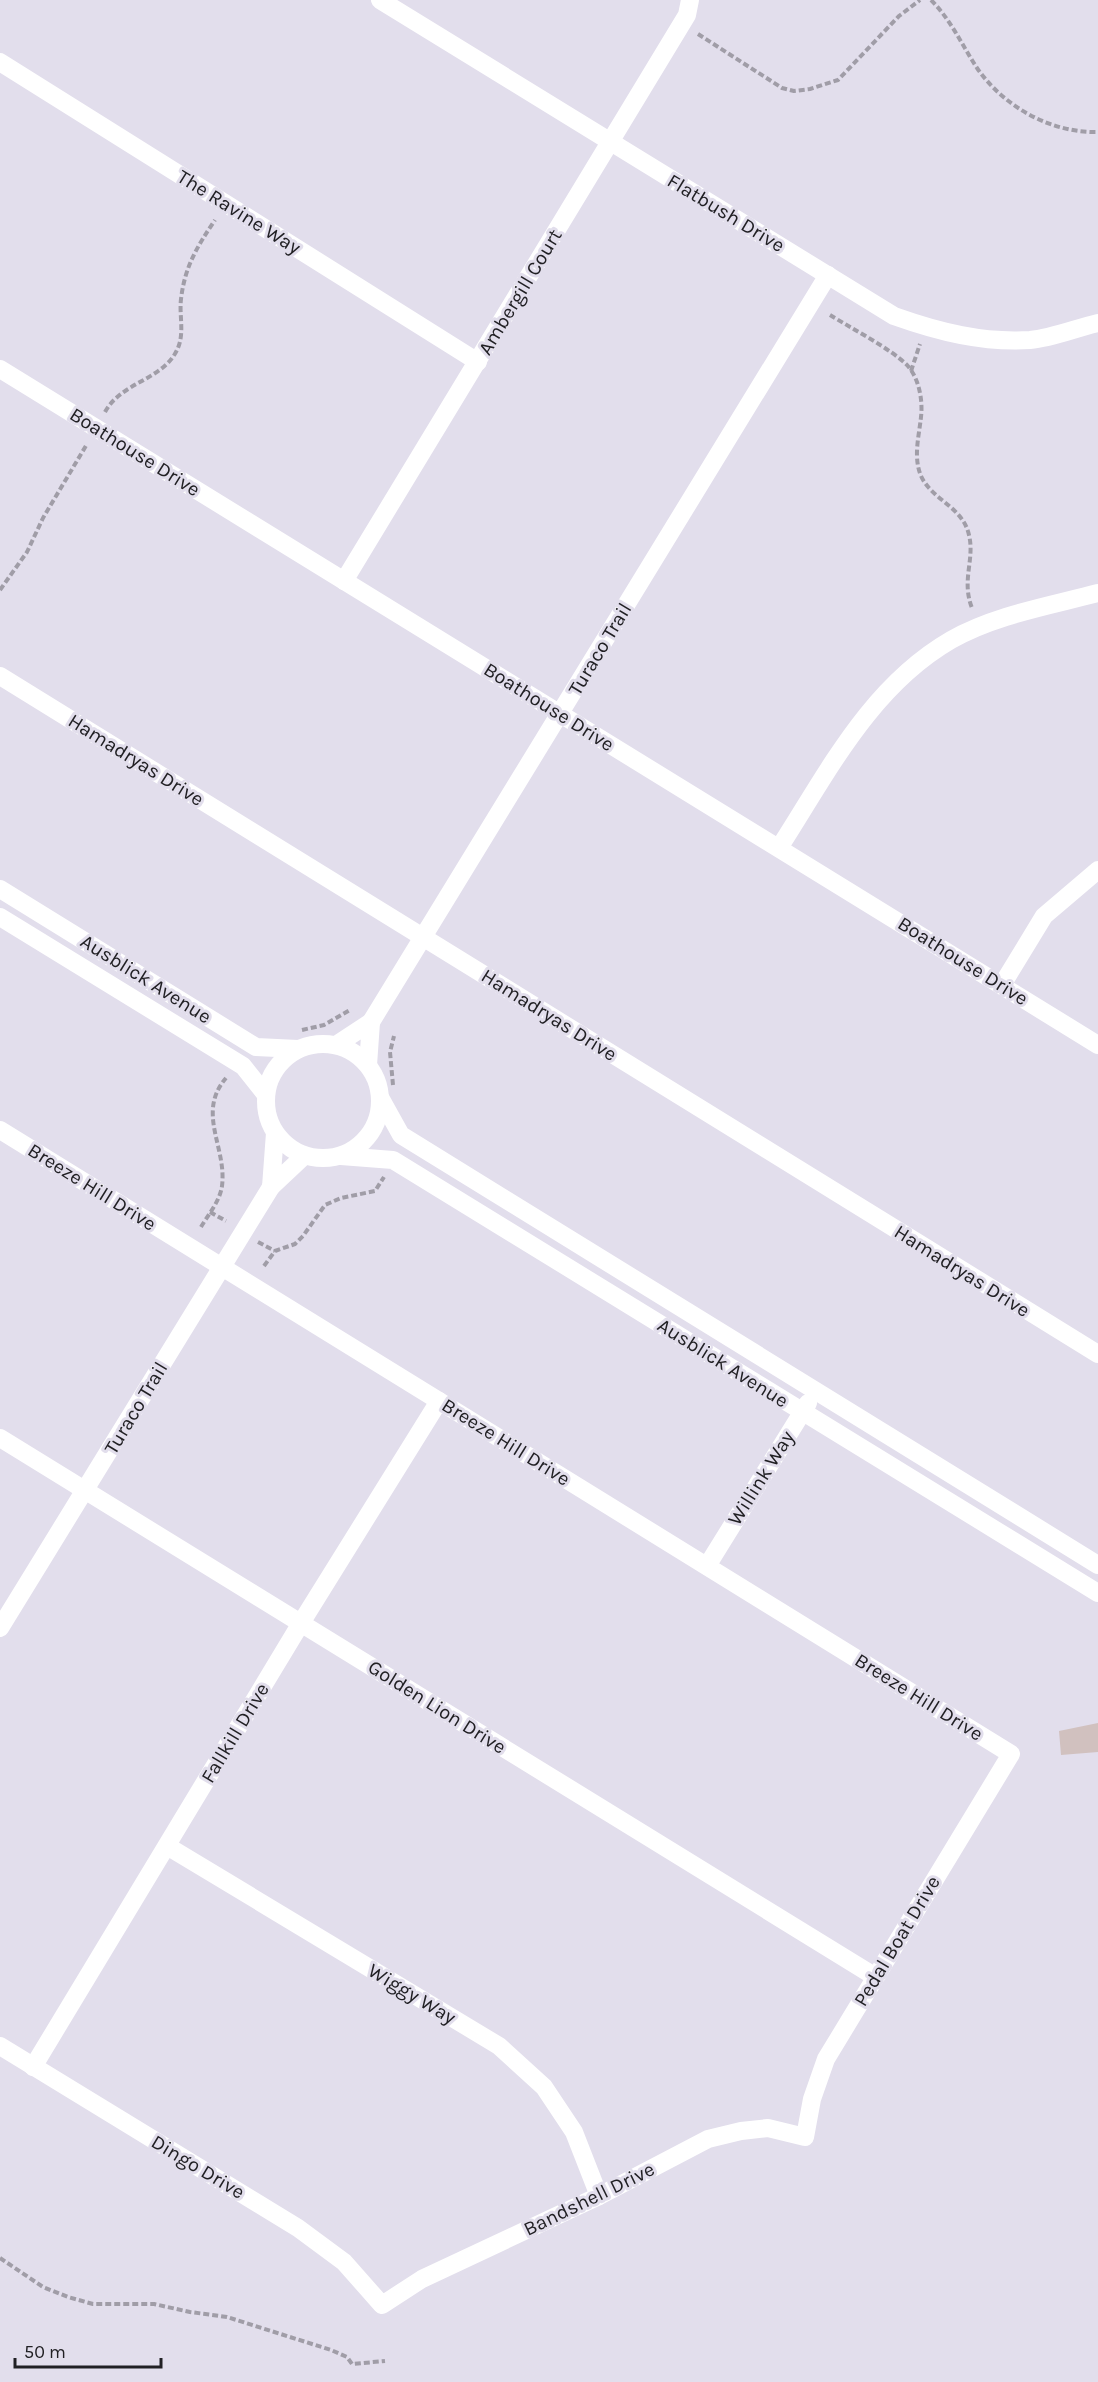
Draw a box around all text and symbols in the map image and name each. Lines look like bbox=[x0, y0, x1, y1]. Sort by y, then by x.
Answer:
street label: The Ravine Way bbox=[173, 165, 305, 259]
street label: Flatbush Drive bbox=[663, 169, 789, 257]
street label: Ambergill Court bbox=[473, 225, 567, 359]
street label: Boathouse Drive bbox=[66, 403, 204, 501]
street label: Turaco Trail bbox=[564, 599, 636, 699]
street label: Boathouse Drive bbox=[480, 658, 618, 756]
street label: Hamadryas Drive bbox=[64, 709, 208, 811]
street label: Boathouse Drive bbox=[894, 912, 1032, 1010]
street label: Ausblick Avenue bbox=[76, 930, 216, 1028]
street label: Hamadryas Drive bbox=[477, 964, 621, 1066]
street label: Breeze Hill Drive bbox=[24, 1138, 160, 1236]
street label: Hamadryas Drive bbox=[890, 1220, 1034, 1322]
street label: Ausblick Avenue bbox=[653, 1314, 793, 1412]
street label: Turaco Trail bbox=[100, 1358, 172, 1458]
street label: Breeze Hill Drive bbox=[438, 1393, 574, 1491]
street label: Willink Way bbox=[723, 1427, 799, 1529]
street label: Breeze Hill Drive bbox=[851, 1648, 987, 1746]
street label: Golden Lion Drive bbox=[364, 1655, 510, 1759]
street label: Fallkill Drive bbox=[196, 1679, 274, 1787]
street label: Pedal Boat Drive bbox=[849, 1872, 945, 2010]
street label: Wiggy Way bbox=[364, 1959, 460, 2029]
street label: Dingo Drive bbox=[147, 2130, 249, 2204]
street label: Bandshell Drive bbox=[520, 2157, 658, 2241]
scale bar bbox=[15, 2331, 160, 2369]
text: 50 m bbox=[24, 2341, 66, 2363]

